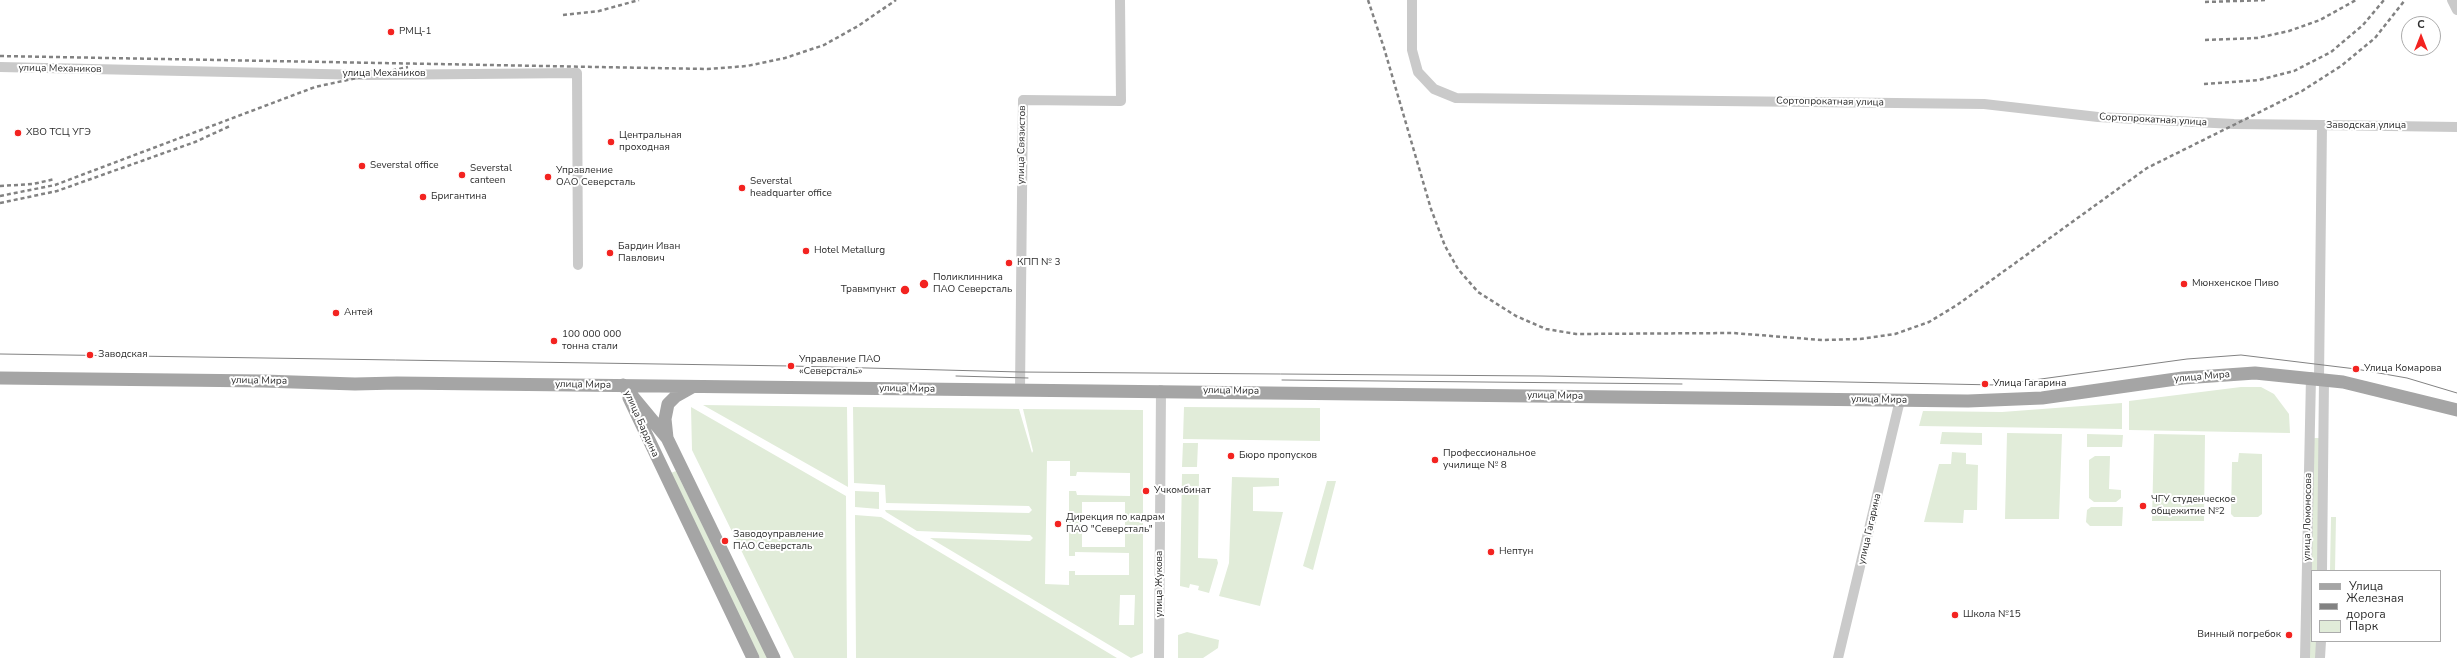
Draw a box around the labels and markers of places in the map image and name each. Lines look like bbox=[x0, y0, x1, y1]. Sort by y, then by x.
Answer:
place label: РМЦ-1 bbox=[399, 26, 432, 38]
marker: РМЦ-1 bbox=[386, 27, 396, 37]
place label: ХВО ТСЦ УГЭ bbox=[26, 127, 91, 139]
marker: ХВО ТСЦ УГЭ bbox=[13, 128, 23, 138]
place label: Центральная проходная bbox=[619, 130, 682, 154]
marker: Центральная проходная bbox=[606, 137, 616, 147]
place label: Severstal office bbox=[370, 160, 439, 172]
marker: Severstal office bbox=[357, 161, 367, 171]
place label: Severstal canteen bbox=[470, 163, 512, 186]
place label: Управление OAO Северсталь bbox=[556, 165, 635, 188]
marker: Severstal canteen bbox=[457, 170, 467, 180]
marker: Управление OAO Северсталь bbox=[543, 172, 553, 182]
place label: Severstal headquarter office bbox=[750, 176, 832, 200]
marker: Severstal headquarter office bbox=[737, 183, 747, 193]
place label: Бригантина bbox=[431, 191, 487, 203]
marker: Бригантина bbox=[418, 192, 428, 202]
place label: Бардин Иван Павлович bbox=[618, 241, 680, 264]
place label: Hotel Metallurg bbox=[814, 245, 885, 257]
marker: Hotel Metallurg bbox=[801, 246, 811, 256]
marker: Бардин Иван Павлович bbox=[605, 248, 615, 258]
place label: КПП № 3 bbox=[1017, 257, 1060, 269]
marker: КПП № 3 bbox=[1004, 258, 1014, 268]
place label: Поликлинника ПАО Северсталь bbox=[933, 272, 1012, 296]
marker: Поликлинника ПАО Северсталь bbox=[918, 278, 930, 290]
place label: Мюнхенское Пиво bbox=[2192, 278, 2279, 290]
marker: Мюнхенское Пиво bbox=[2179, 279, 2189, 289]
place label: Травмпункт bbox=[841, 284, 896, 296]
marker: Травмпункт bbox=[899, 284, 911, 296]
place label: Антей bbox=[344, 307, 373, 319]
marker: Антей bbox=[331, 308, 341, 318]
place label: 100 000 000 тонна стали bbox=[562, 329, 621, 352]
marker: 100 000 000 тонна стали bbox=[549, 336, 559, 346]
place label: Заводская bbox=[98, 349, 148, 361]
marker: Заводская bbox=[85, 350, 95, 360]
place label: Управление ПАО «Северсталь» bbox=[799, 354, 881, 378]
marker: Управление ПАО «Северсталь» bbox=[786, 361, 796, 371]
place label: Улица Комарова bbox=[2364, 363, 2442, 375]
marker: Улица Комарова bbox=[2351, 364, 2361, 374]
place label: Улица Гагарина bbox=[1993, 378, 2066, 390]
marker: Улица Гагарина bbox=[1980, 379, 1990, 389]
place label: Профессиональное училище № 8 bbox=[1443, 448, 1536, 472]
place label: Бюро пропусков bbox=[1239, 450, 1317, 462]
marker: Бюро пропусков bbox=[1226, 451, 1236, 461]
marker: Профессиональное училище № 8 bbox=[1430, 455, 1440, 465]
place label: Учкомбинат bbox=[1154, 485, 1211, 497]
marker: Учкомбинат bbox=[1141, 486, 1151, 496]
place label: ЧГУ студенческое общежитие №2 bbox=[2151, 494, 2236, 518]
marker: ЧГУ студенческое общежитие №2 bbox=[2138, 501, 2148, 511]
place label: Дирекция по кадрам ПАО "Северсталь" bbox=[1066, 512, 1165, 536]
marker: Дирекция по кадрам ПАО "Северсталь" bbox=[1053, 519, 1063, 529]
place label: Заводоуправление ПАО Северсталь bbox=[733, 529, 824, 552]
marker: Заводоуправление ПАО Северсталь bbox=[720, 536, 730, 546]
place label: Нептун bbox=[1499, 546, 1533, 558]
marker: Нептун bbox=[1486, 547, 1496, 557]
place label: Школа №15 bbox=[1963, 609, 2021, 621]
marker: Школа №15 bbox=[1950, 610, 1960, 620]
place label: Винный погребок bbox=[2197, 629, 2281, 641]
marker: Винный погребок bbox=[2284, 630, 2294, 640]

